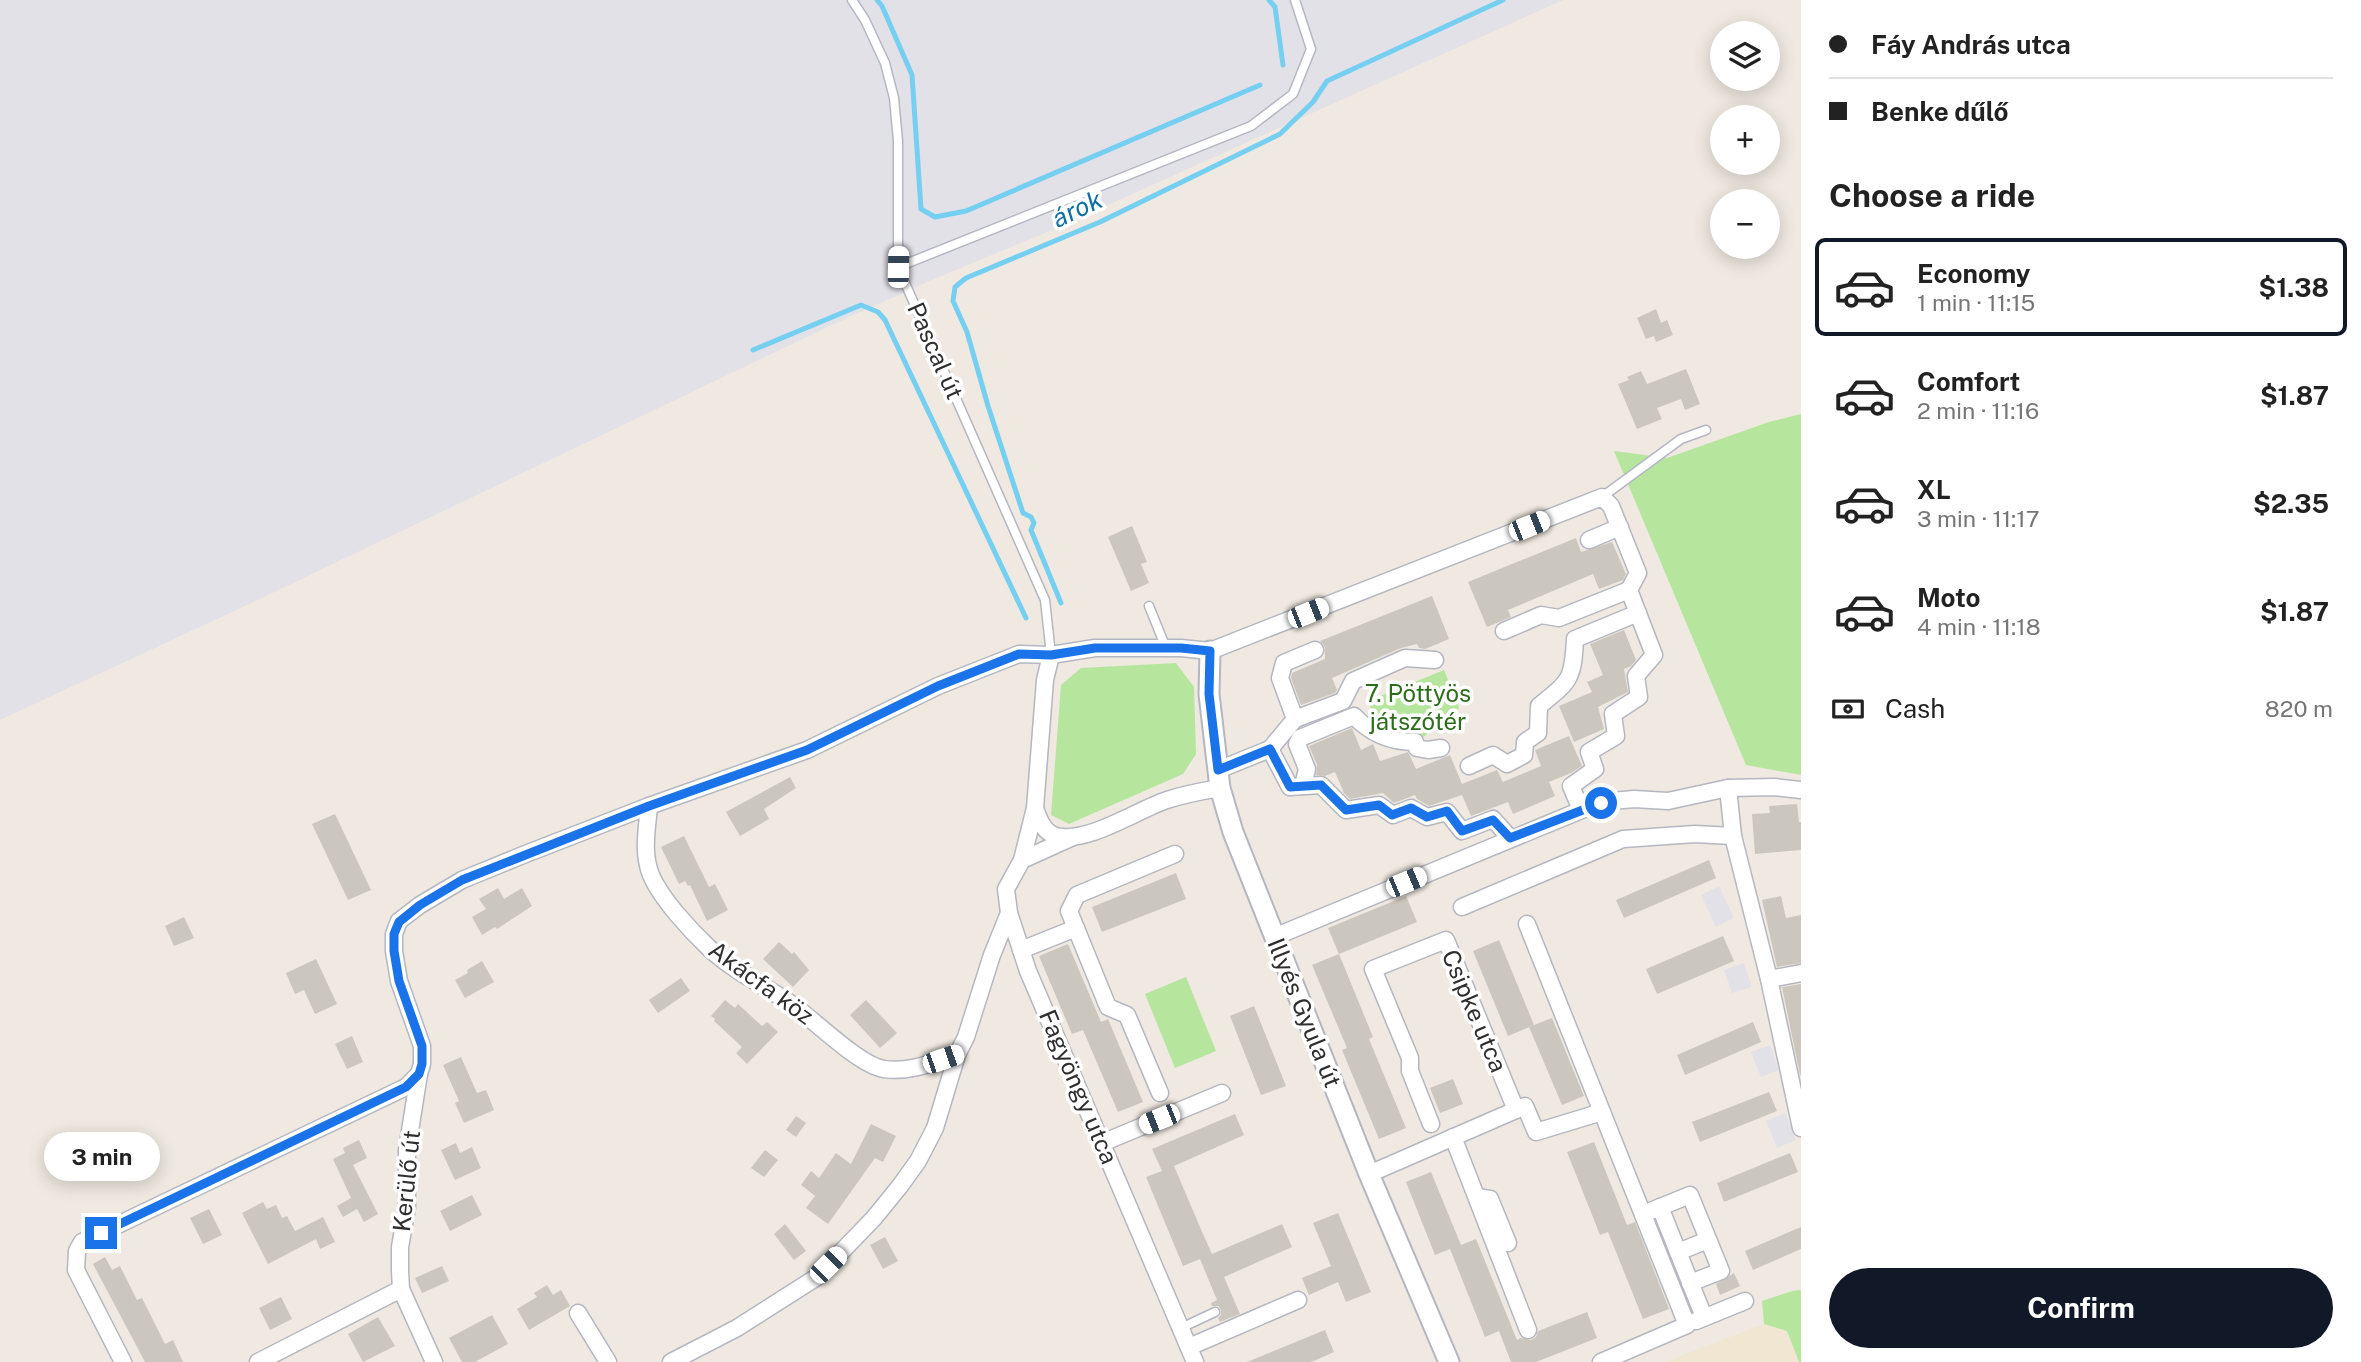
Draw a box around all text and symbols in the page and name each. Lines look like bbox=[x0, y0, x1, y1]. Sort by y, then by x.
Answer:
map controls bbox=[1710, 21, 1780, 259]
button: layers bbox=[1710, 21, 1780, 91]
text: Fáy András utca bbox=[1871, 29, 2071, 60]
text: Benke dűlő bbox=[1871, 96, 2008, 127]
button: + bbox=[1710, 105, 1780, 175]
text: Choose a ride bbox=[1829, 177, 2035, 214]
water label: árok bbox=[1047, 184, 1107, 234]
button: − bbox=[1710, 189, 1780, 259]
car bbox=[888, 246, 909, 288]
icon: car bbox=[1833, 256, 1896, 319]
text: Economy bbox=[1917, 258, 2030, 289]
text: $1.38 bbox=[2259, 272, 2329, 303]
text: 1 min · 11:15 bbox=[1917, 289, 2035, 316]
street label: Pascal út bbox=[902, 298, 970, 403]
icon: car bbox=[1833, 364, 1896, 427]
text: Comfort bbox=[1917, 366, 2020, 397]
text: $1.87 bbox=[2260, 380, 2329, 411]
text: 2 min · 11:16 bbox=[1917, 397, 2039, 424]
icon: car bbox=[1833, 472, 1896, 535]
text: XL bbox=[1917, 474, 1951, 505]
text: $2.35 bbox=[2253, 488, 2329, 519]
text: 3 min · 11:17 bbox=[1917, 505, 2039, 532]
car bbox=[1506, 508, 1553, 544]
icon: car bbox=[1833, 580, 1896, 643]
text: Moto bbox=[1917, 582, 1980, 613]
car bbox=[1285, 595, 1332, 631]
text: $1.87 bbox=[2260, 596, 2329, 627]
text: 4 min · 11:18 bbox=[1917, 613, 2041, 640]
park label: 7. Pöttyös játszótér bbox=[1365, 679, 1471, 735]
icon: cash bbox=[1829, 690, 1867, 728]
text: Cash bbox=[1885, 693, 1945, 724]
text: 820 m bbox=[2265, 695, 2333, 722]
route start bbox=[1585, 787, 1617, 819]
car bbox=[1383, 864, 1430, 900]
street label: Illyés Gyula út bbox=[1262, 934, 1348, 1091]
street label: Akácfa köz bbox=[704, 935, 819, 1030]
street label: Csipke utca bbox=[1437, 945, 1513, 1076]
street label: Fagyöngy utca bbox=[1034, 1005, 1124, 1168]
car bbox=[920, 1042, 967, 1076]
car bbox=[1136, 1101, 1183, 1137]
street label: Kerülő út bbox=[387, 1129, 425, 1233]
callout: 3 min bbox=[43, 1132, 159, 1180]
text: 3 min bbox=[72, 1143, 132, 1170]
route end bbox=[85, 1217, 117, 1249]
car bbox=[806, 1243, 851, 1287]
button: Confirm bbox=[1829, 1268, 2333, 1348]

